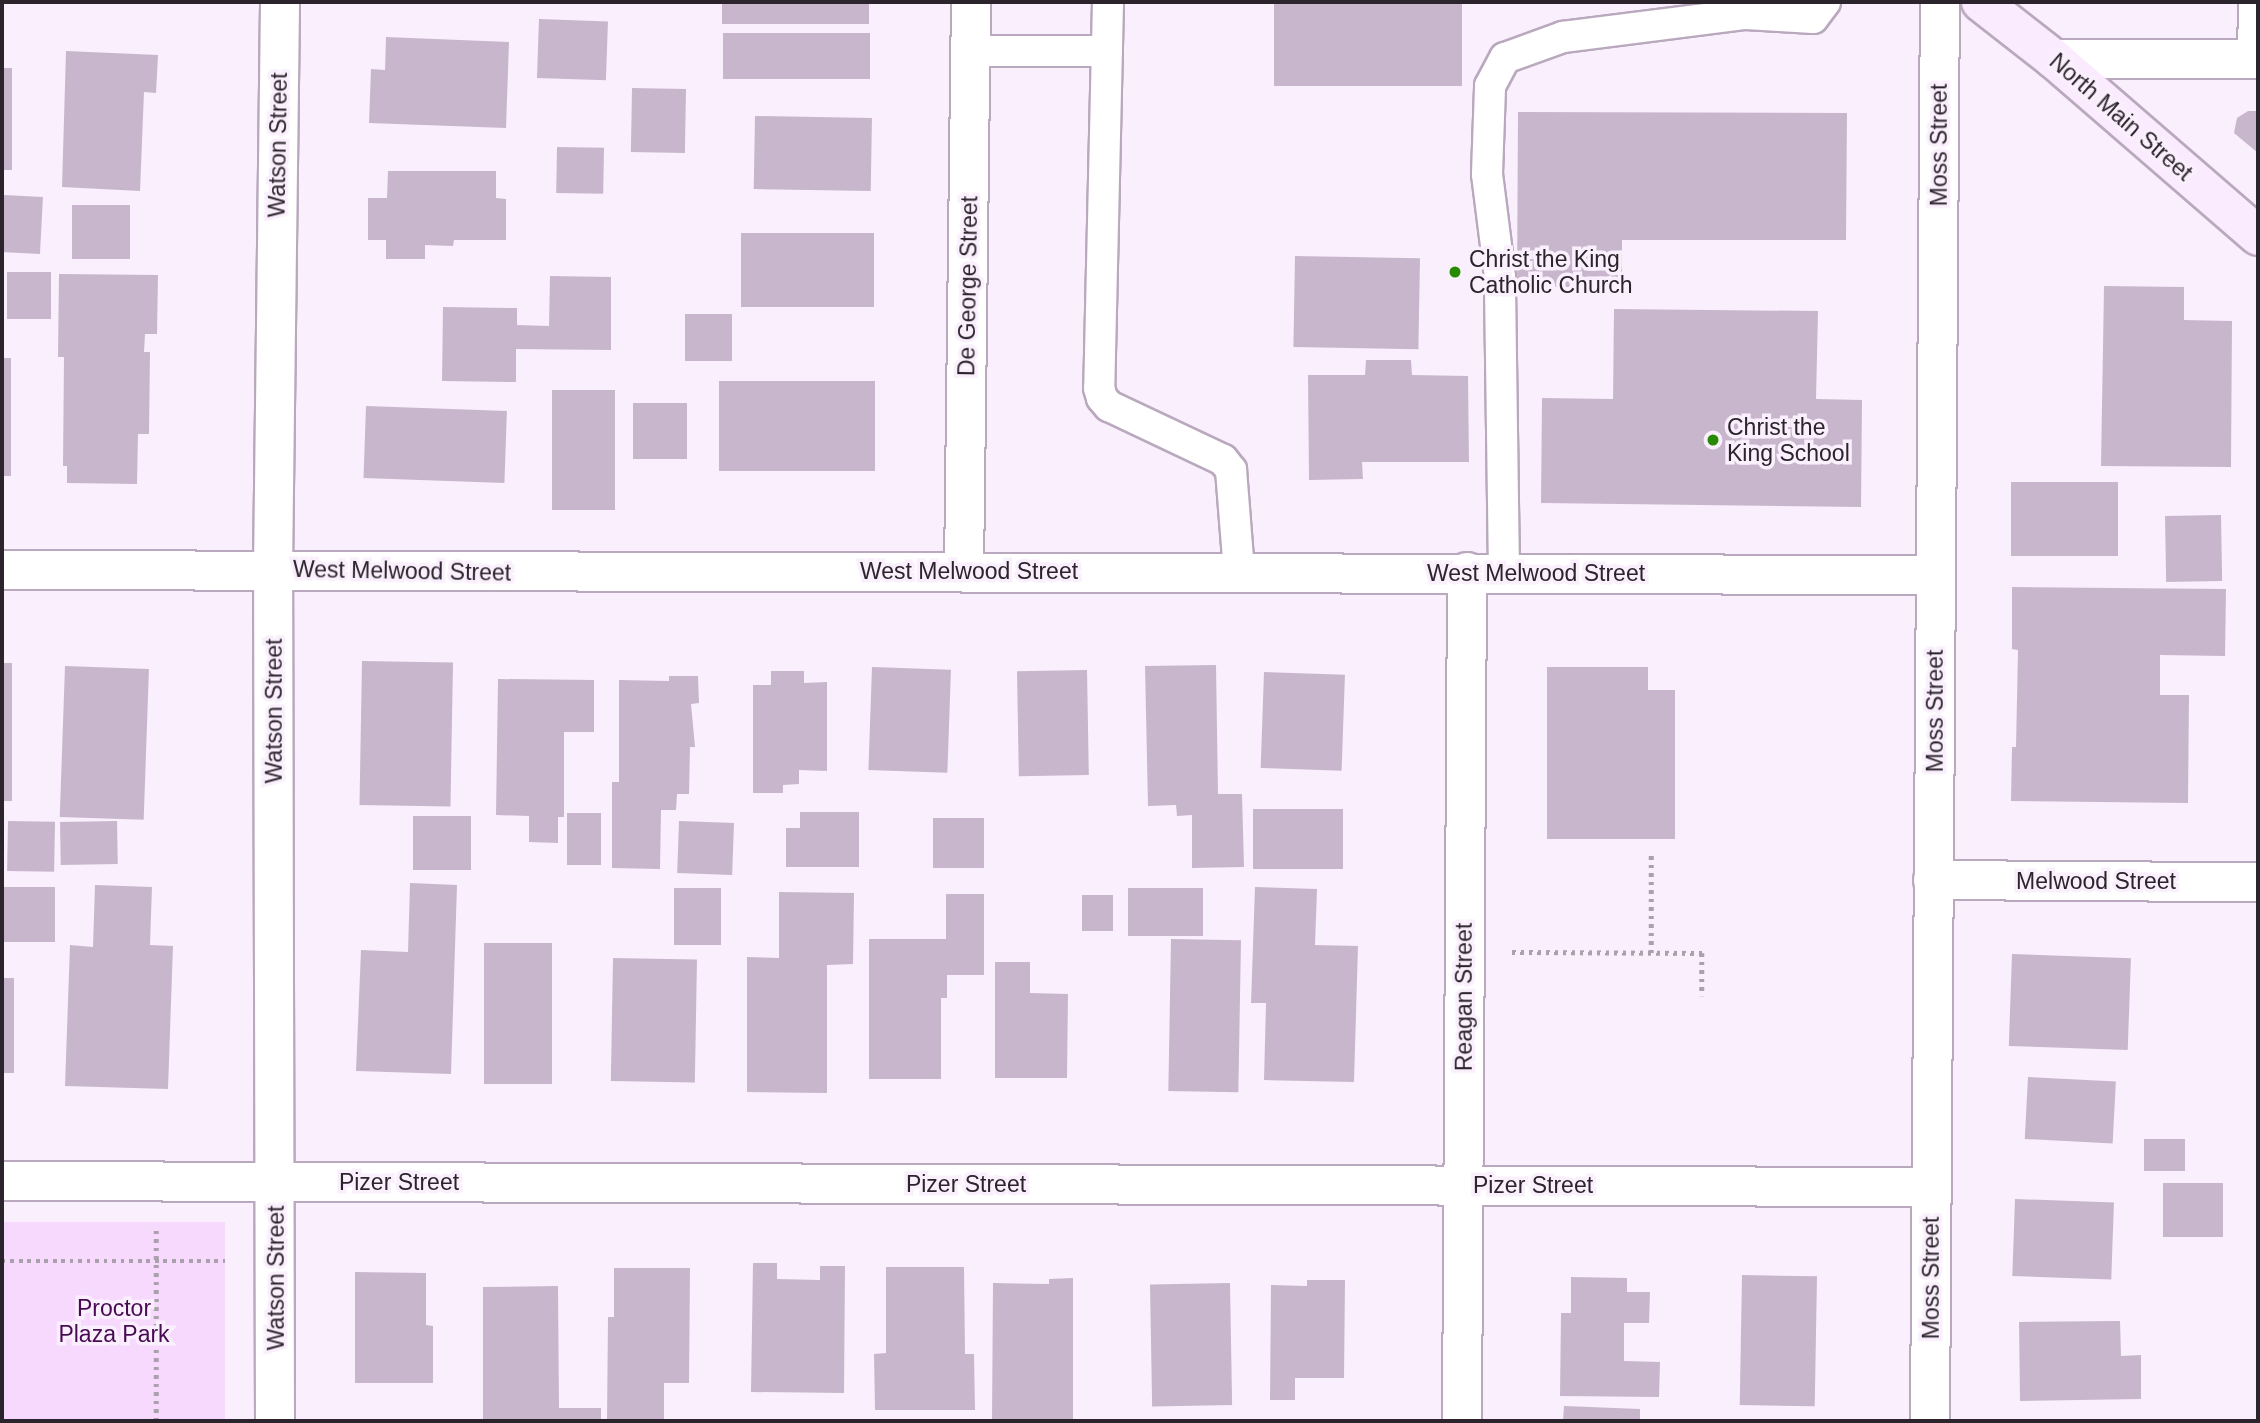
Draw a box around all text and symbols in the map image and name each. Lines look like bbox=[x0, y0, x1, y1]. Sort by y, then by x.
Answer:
street label: North Main Street bbox=[2044, 47, 2198, 187]
street label: Watson Street bbox=[263, 72, 293, 218]
street label: Moss Street bbox=[1925, 84, 1953, 206]
street label: De George Street bbox=[953, 196, 983, 376]
place label: Christ the King Catholic Church bbox=[1469, 245, 1633, 299]
marker: Christ the King Catholic Church bbox=[1447, 264, 1463, 280]
place label: Christ the King School bbox=[1727, 413, 1850, 467]
marker: Christ the King School bbox=[1705, 432, 1721, 448]
street label: West Melwood Street bbox=[293, 555, 511, 587]
street label: West Melwood Street bbox=[860, 557, 1078, 585]
street label: West Melwood Street bbox=[1427, 559, 1645, 587]
street label: Watson Street bbox=[260, 639, 288, 783]
street label: Moss Street bbox=[1921, 650, 1949, 772]
street label: Melwood Street bbox=[2016, 867, 2176, 895]
street label: Reagan Street bbox=[1450, 923, 1478, 1071]
street label: Pizer Street bbox=[339, 1168, 459, 1196]
street label: Pizer Street bbox=[906, 1170, 1026, 1198]
street label: Pizer Street bbox=[1473, 1171, 1593, 1199]
street label: Watson Street bbox=[262, 1206, 290, 1350]
street label: Moss Street bbox=[1917, 1217, 1945, 1339]
park label: Proctor Plaza Park bbox=[58, 1294, 170, 1348]

